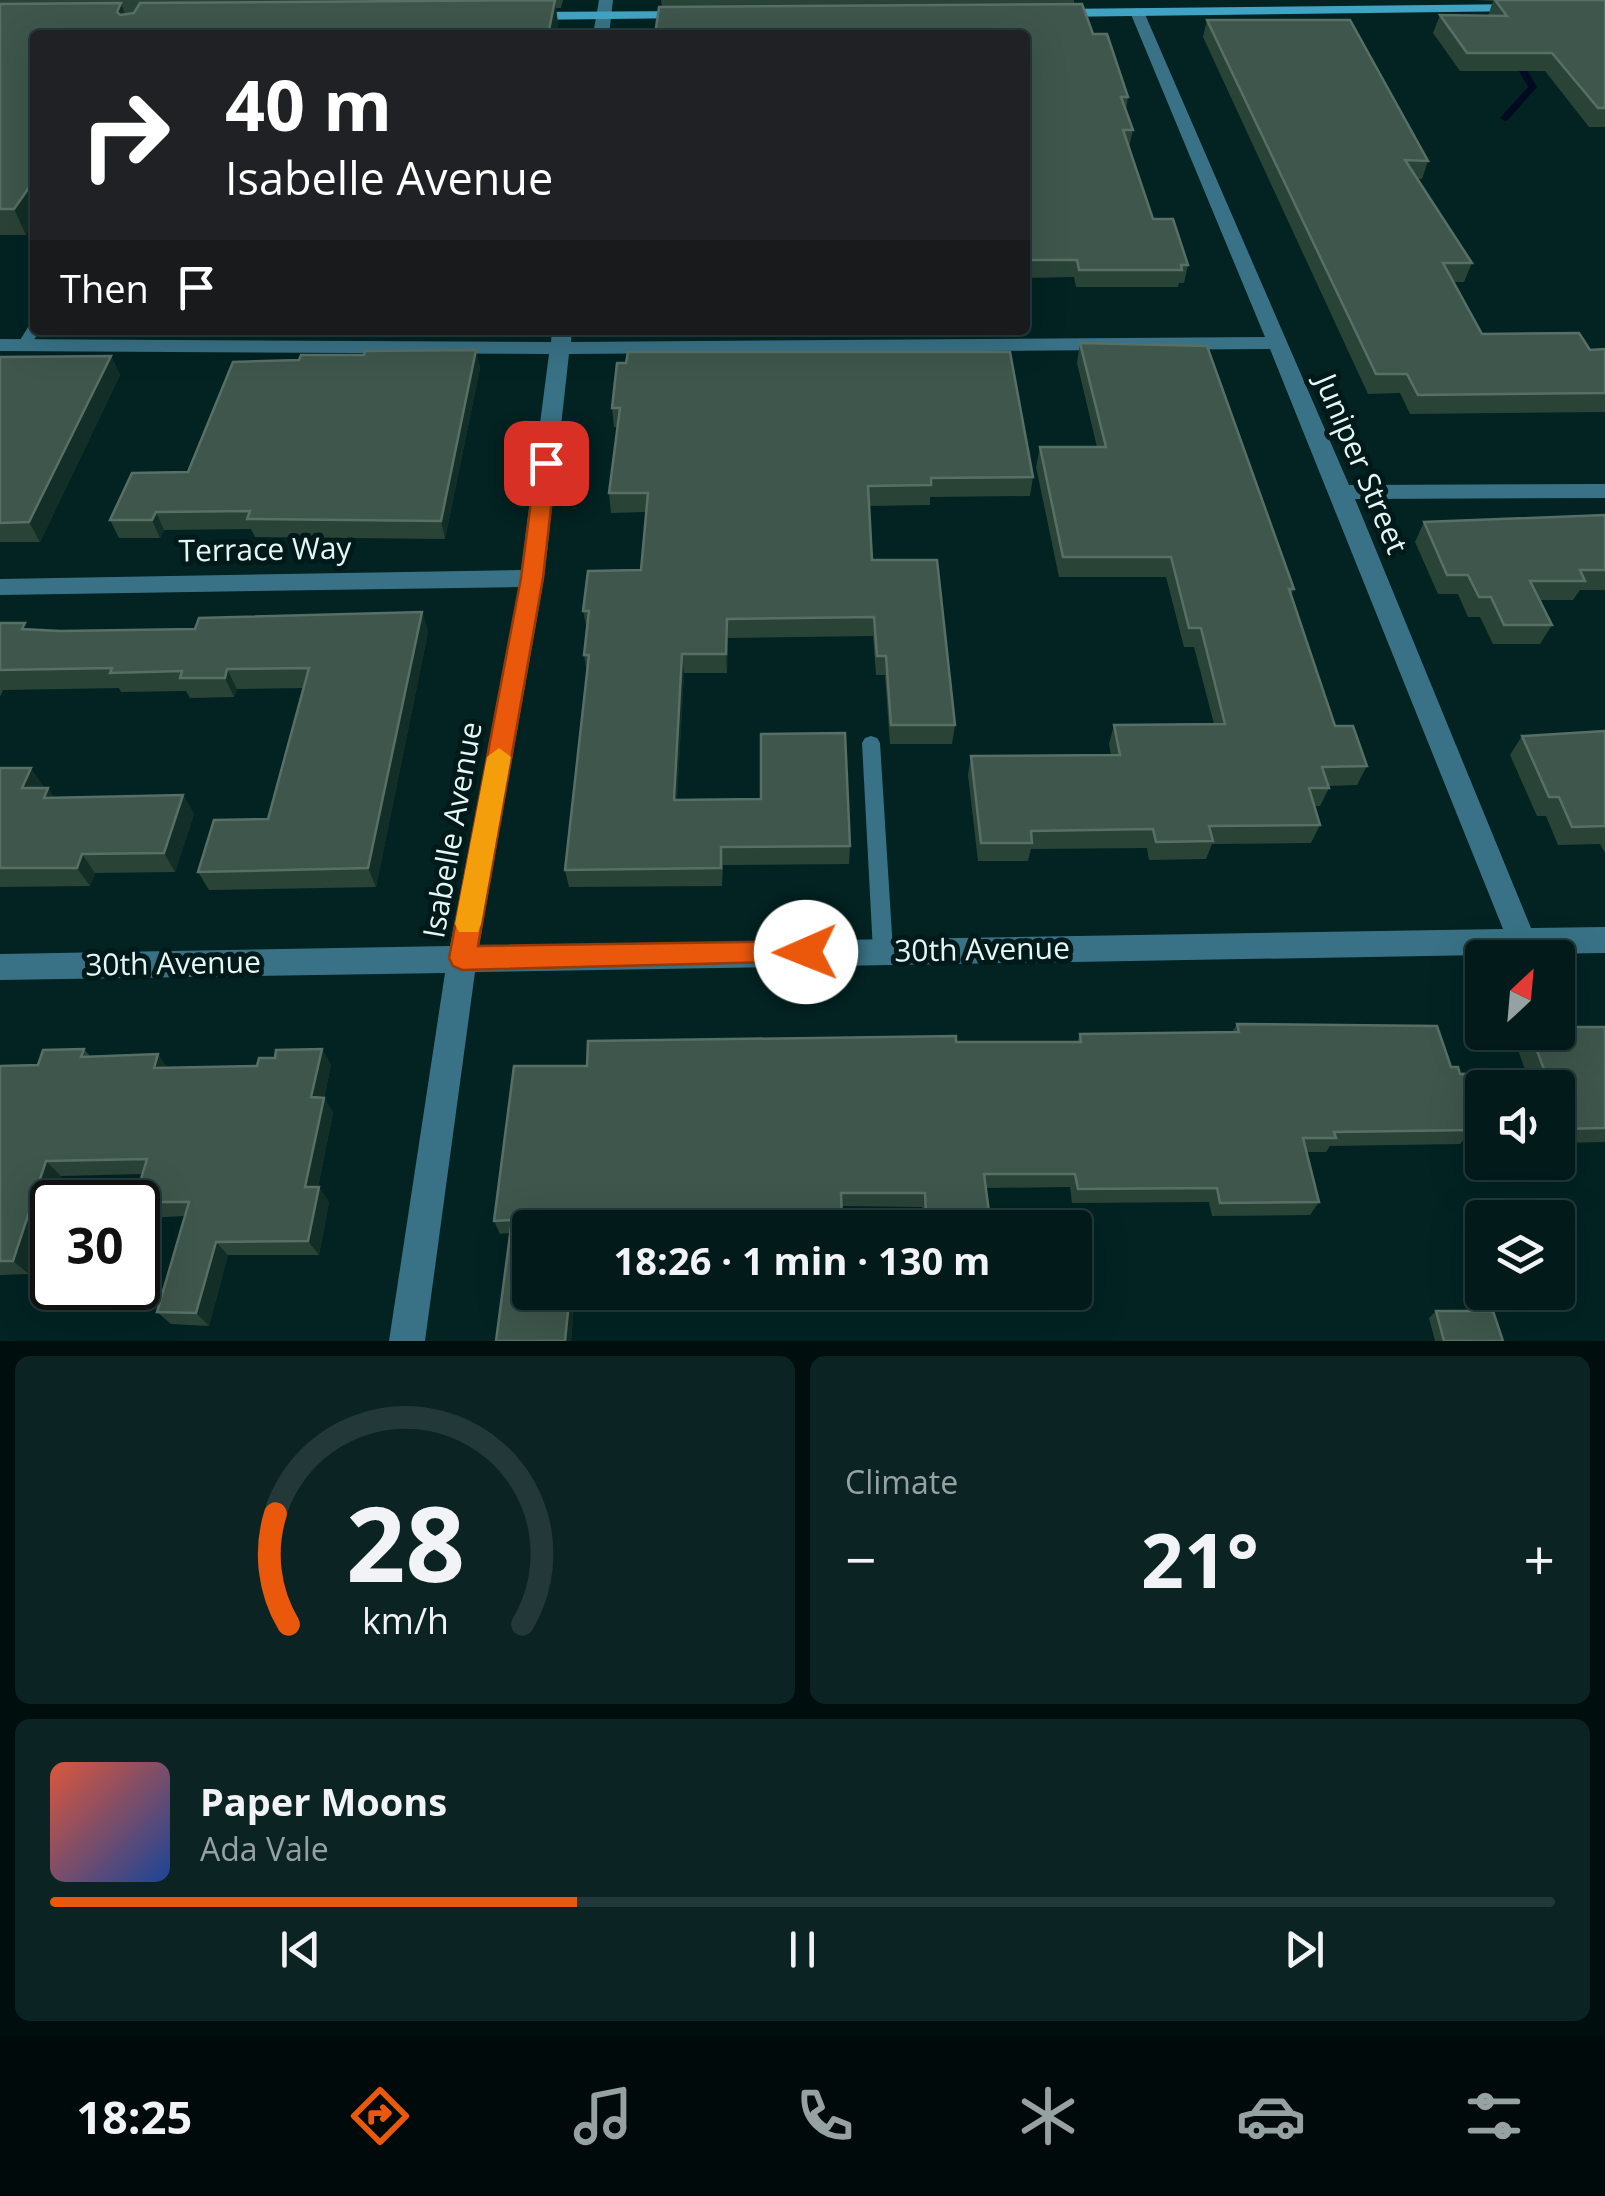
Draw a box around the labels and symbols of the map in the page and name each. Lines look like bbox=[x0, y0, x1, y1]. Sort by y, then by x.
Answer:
street label: Juniper Street bbox=[1305, 365, 1419, 560]
pin bbox=[504, 421, 589, 506]
street label: Terrace Way bbox=[178, 526, 353, 571]
street label: Isabelle Avenue bbox=[412, 718, 491, 941]
position arrow bbox=[754, 900, 858, 1004]
street label: 30th Avenue bbox=[894, 926, 1070, 971]
street label: 30th Avenue bbox=[85, 940, 261, 985]
north arrow bbox=[1465, 940, 1575, 1050]
speed limit sign: 30 bbox=[30, 1180, 160, 1310]

